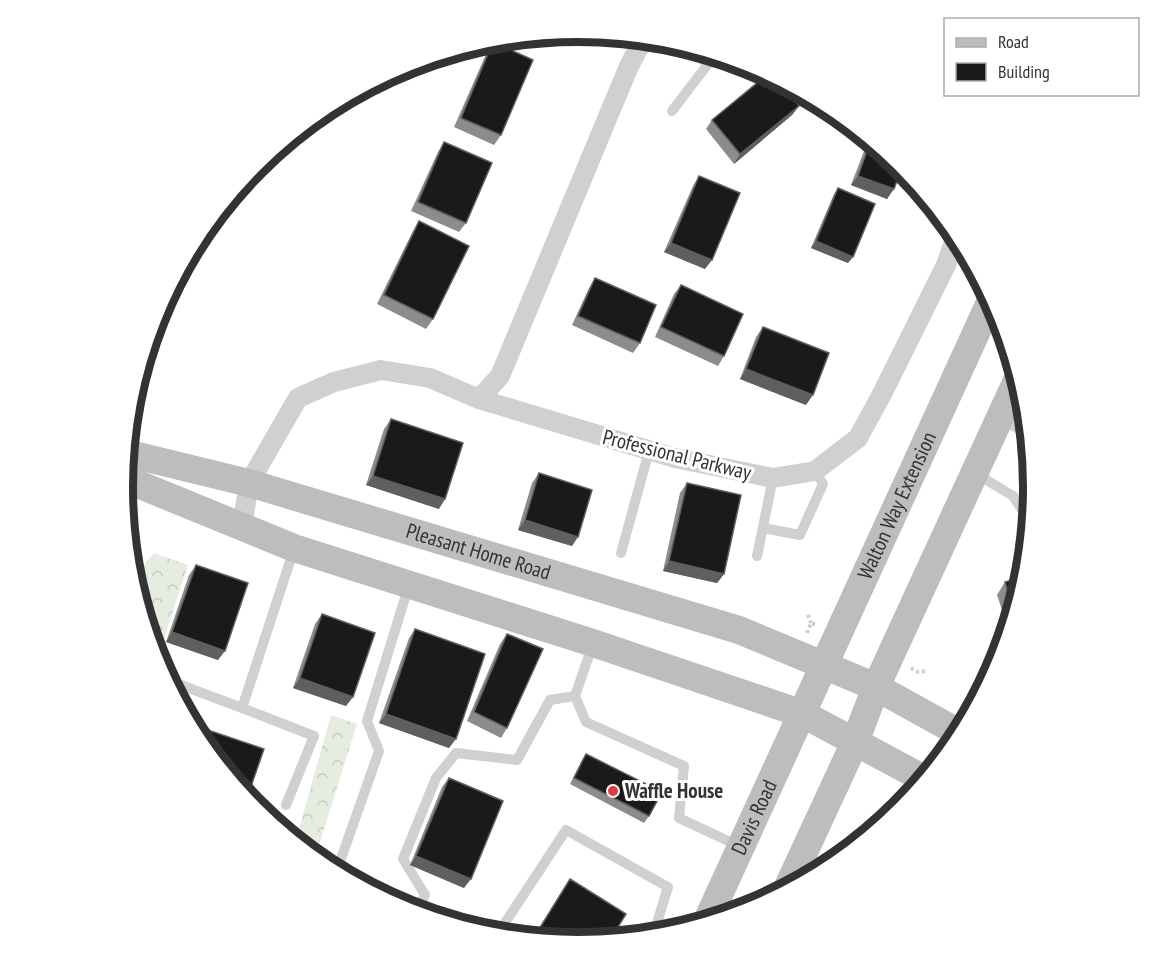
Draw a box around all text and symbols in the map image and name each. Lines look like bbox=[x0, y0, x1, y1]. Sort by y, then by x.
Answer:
legend bbox=[944, 18, 1139, 96]
text: Road bbox=[998, 30, 1029, 53]
text: Building bbox=[998, 60, 1050, 83]
street label: Professional Parkway bbox=[600, 423, 754, 486]
street label: Walton Way Extension bbox=[851, 427, 942, 584]
street label: Pleasant Home Road bbox=[403, 517, 554, 586]
street label: Davis Road bbox=[725, 776, 783, 859]
place label: Waffle House bbox=[624, 777, 723, 804]
marker: Waffle House bbox=[606, 784, 620, 798]

